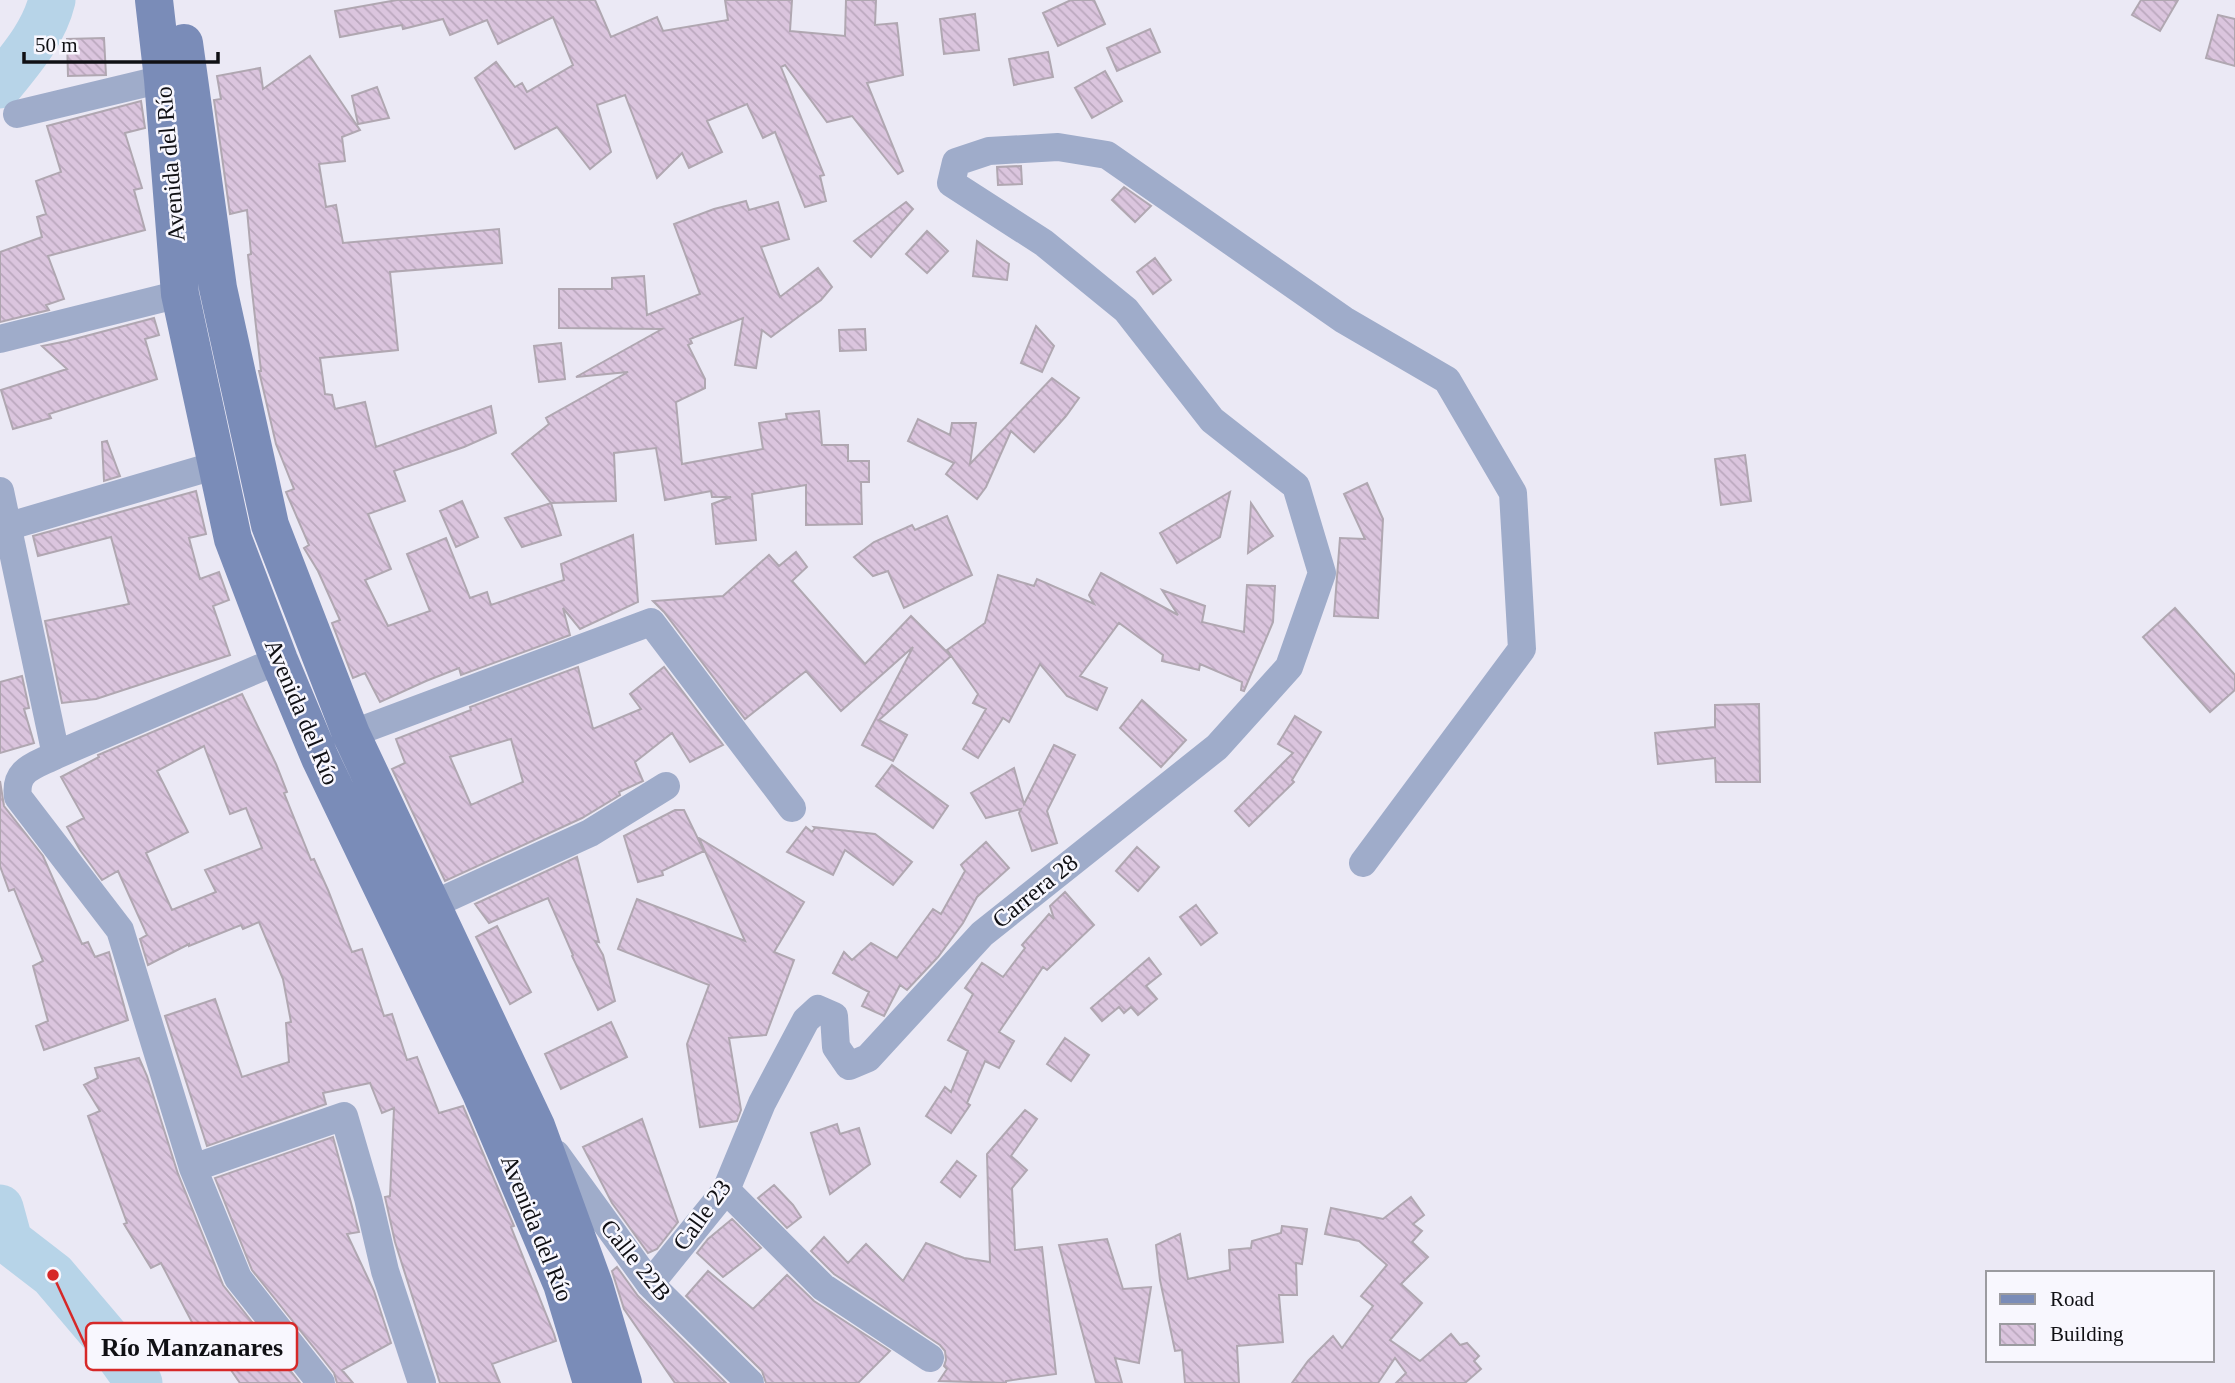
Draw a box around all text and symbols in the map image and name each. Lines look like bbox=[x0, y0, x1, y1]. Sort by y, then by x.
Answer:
scale bar bbox=[24, 21, 219, 65]
text: 50 m bbox=[35, 33, 78, 57]
street label: Avenida del Río bbox=[150, 85, 190, 243]
street label: Avenida del Río bbox=[260, 635, 344, 789]
street label: Carrera 28 bbox=[987, 849, 1083, 933]
street label: Avenida del Río bbox=[496, 1151, 578, 1305]
street label: Calle 23 bbox=[668, 1175, 736, 1255]
street label: Calle 22B bbox=[595, 1214, 677, 1306]
legend bbox=[1986, 1271, 2214, 1362]
text: Road bbox=[2050, 1287, 2095, 1311]
text: Building bbox=[2050, 1322, 2124, 1346]
callout: Río Manzanares bbox=[86, 1323, 297, 1370]
text: Río Manzanares bbox=[101, 1333, 283, 1362]

